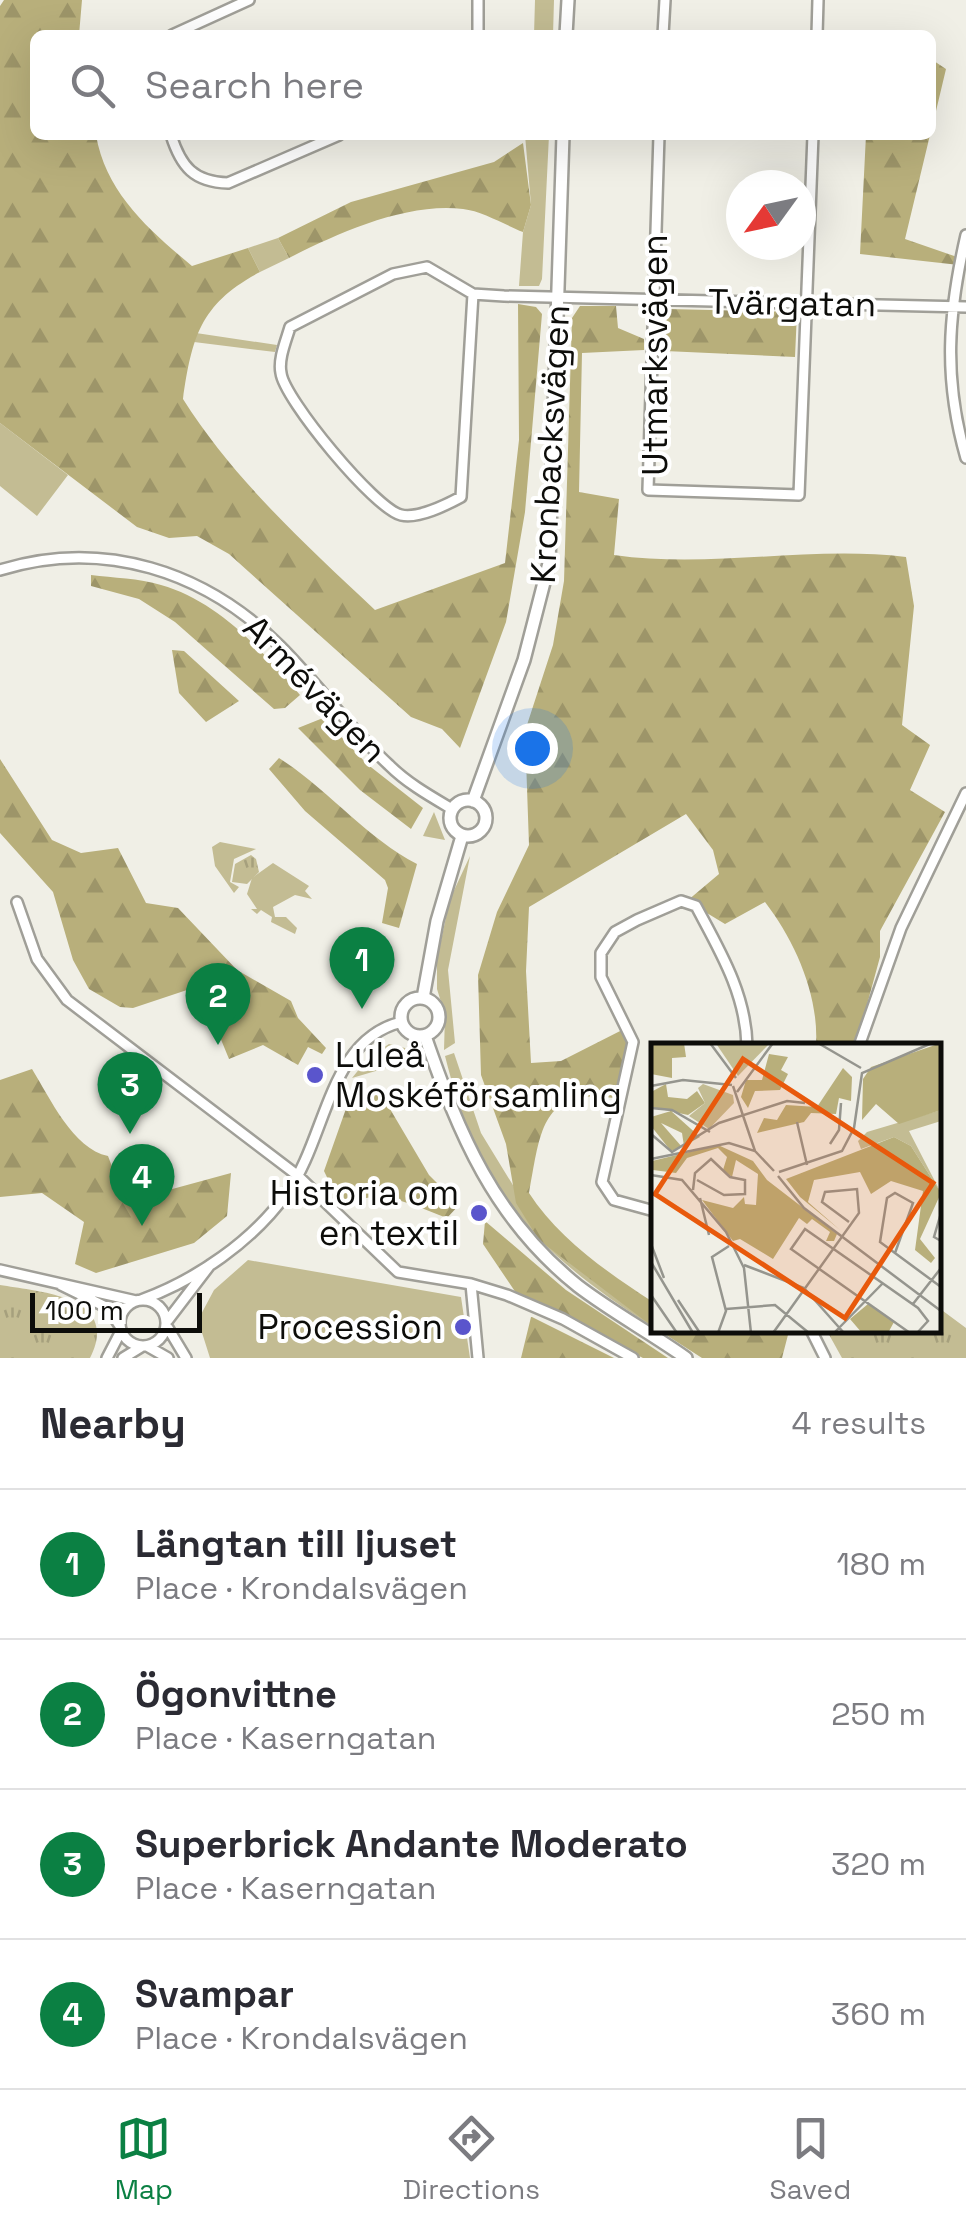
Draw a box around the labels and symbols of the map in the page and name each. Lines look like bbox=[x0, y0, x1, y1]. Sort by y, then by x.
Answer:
north arrow bbox=[726, 170, 816, 260]
street label: Utmarksvägen bbox=[633, 234, 677, 476]
street label: Tvärgatan bbox=[708, 280, 876, 326]
street label: Kronbacksvägen bbox=[521, 304, 579, 584]
street label: Armévägen bbox=[234, 606, 396, 772]
your location bbox=[507, 723, 558, 774]
pin: 1 bbox=[330, 926, 394, 1009]
pin: 2 bbox=[186, 962, 250, 1045]
place label: Luleå Moskéförsamling bbox=[335, 1033, 622, 1117]
inset map bbox=[651, 1043, 941, 1333]
pin: 3 bbox=[98, 1052, 162, 1134]
marker: Luleå Moskéförsamling bbox=[304, 1064, 326, 1086]
pin: 4 bbox=[110, 1144, 174, 1226]
place label: Historia om en textil bbox=[270, 1171, 459, 1255]
marker: Historia om en textil bbox=[468, 1202, 490, 1224]
scale bar bbox=[30, 1288, 202, 1332]
place label: Procession bbox=[258, 1305, 443, 1349]
marker: Procession bbox=[452, 1316, 474, 1338]

